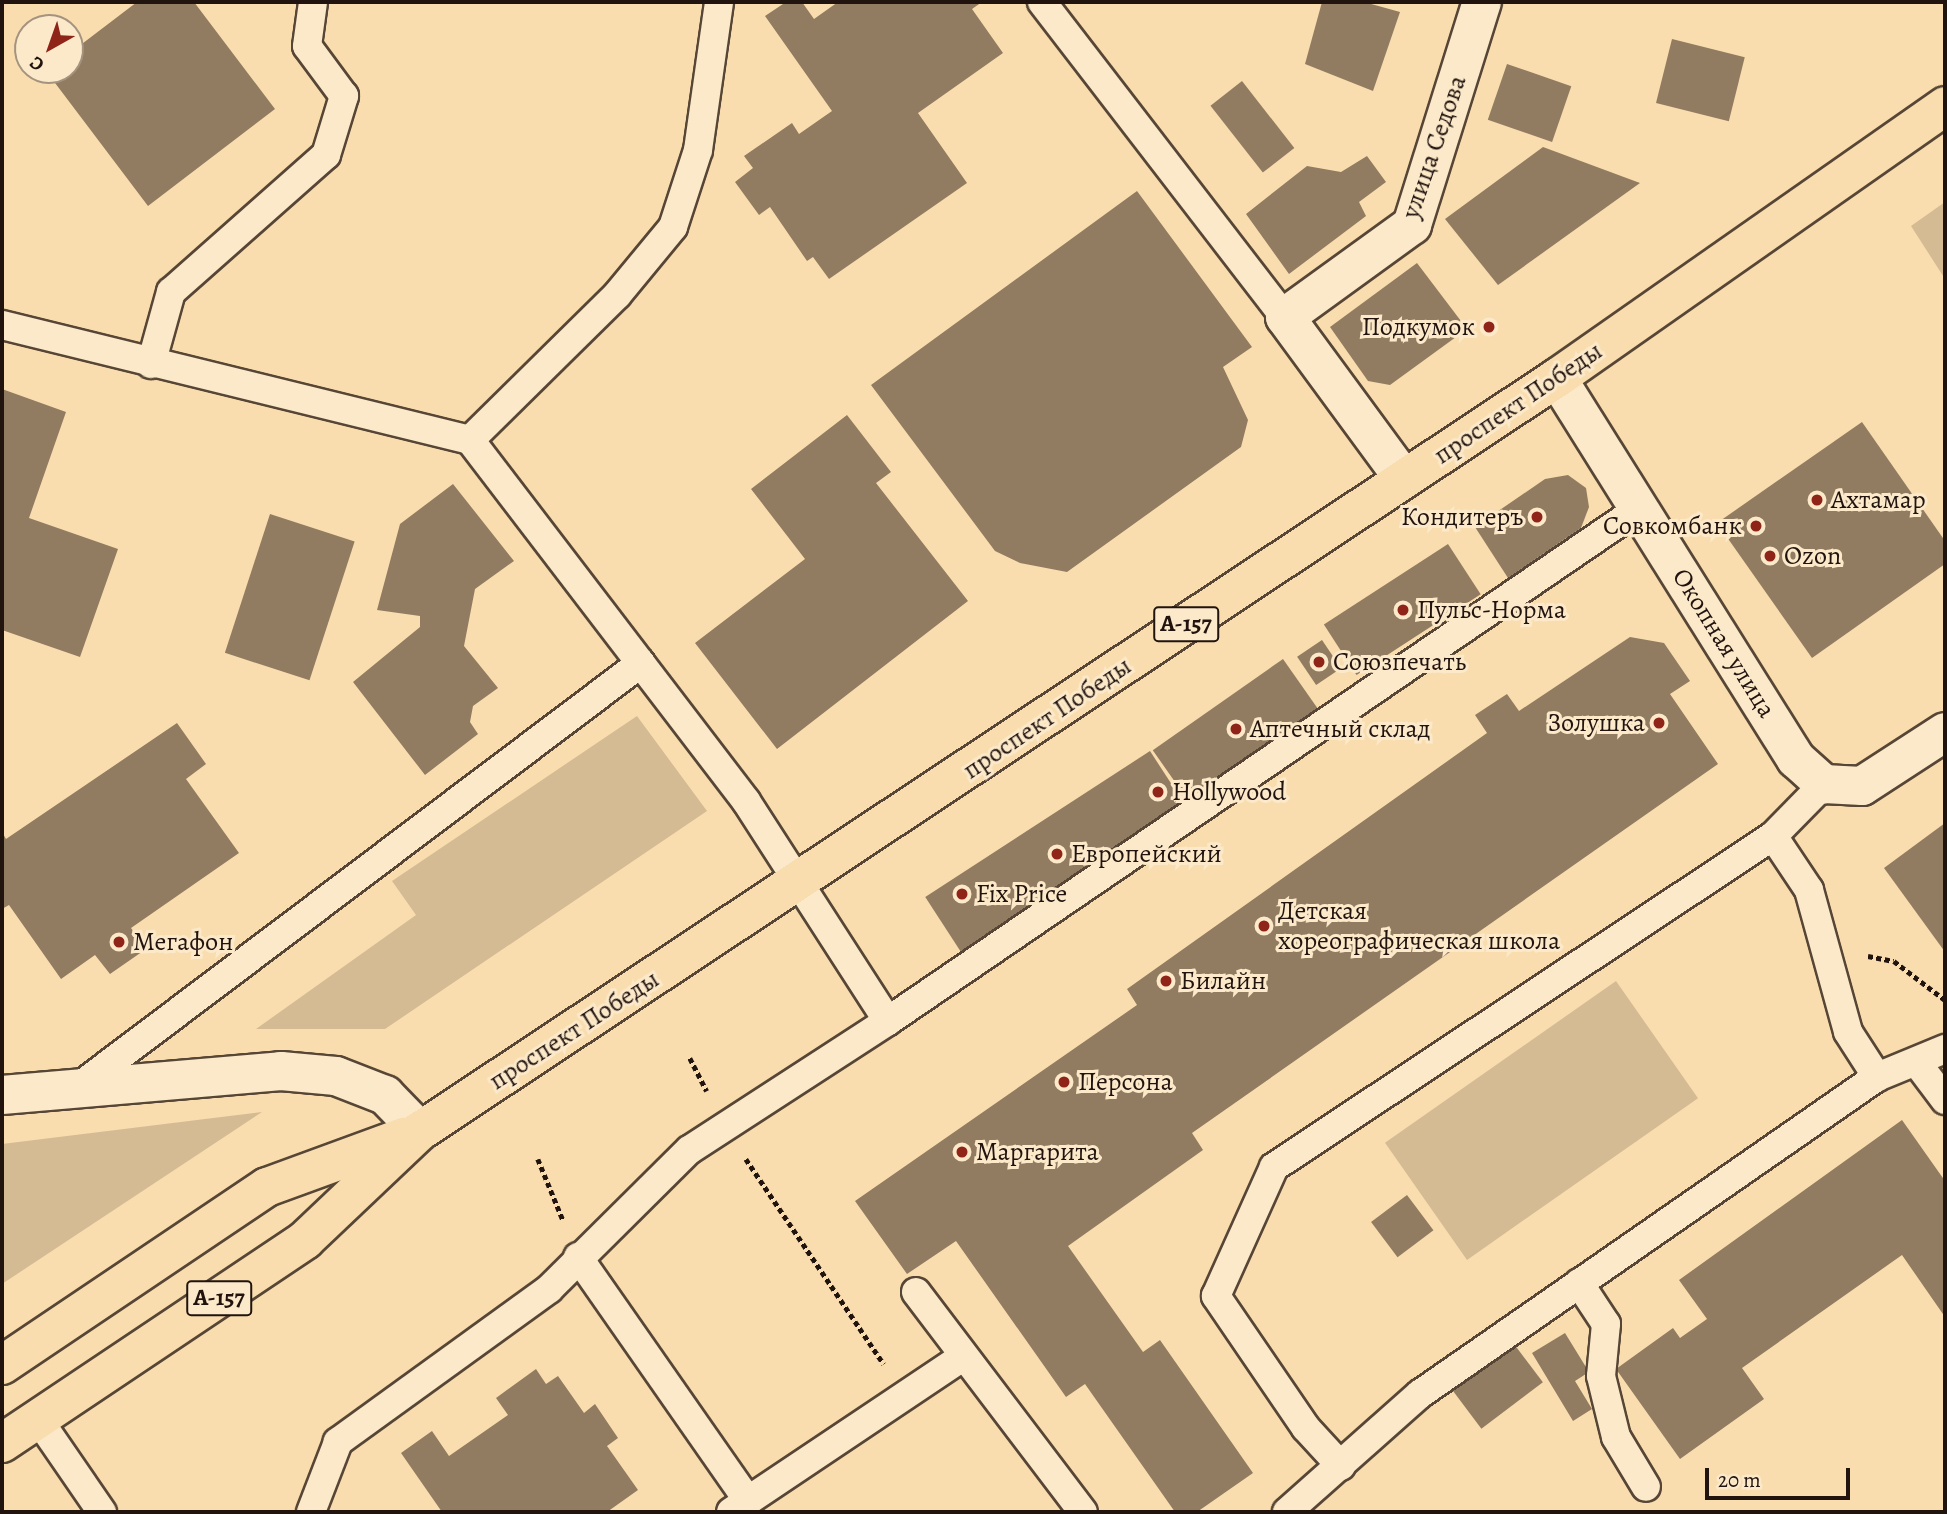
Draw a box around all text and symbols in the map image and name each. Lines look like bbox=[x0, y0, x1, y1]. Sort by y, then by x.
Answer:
north arrow bbox=[14, 14, 84, 84]
text: С bbox=[24, 50, 50, 77]
street label: улица Седова bbox=[1395, 71, 1473, 223]
place label: Подкумок bbox=[1362, 311, 1475, 343]
marker: Подкумок bbox=[1481, 319, 1497, 335]
street label: проспект Победы bbox=[1428, 335, 1608, 471]
place label: Ахтамар bbox=[1831, 484, 1926, 516]
marker: Ахтамар bbox=[1809, 492, 1825, 508]
place label: Кондитеръ bbox=[1401, 501, 1523, 533]
marker: Кондитеръ bbox=[1529, 509, 1545, 525]
place label: Совкомбанк bbox=[1603, 510, 1742, 542]
marker: Совкомбанк bbox=[1748, 518, 1764, 534]
place label: Ozon bbox=[1784, 540, 1841, 572]
marker: Ozon bbox=[1762, 548, 1778, 564]
street label: Окопная улица bbox=[1666, 563, 1782, 723]
place label: Пульс-Норма bbox=[1417, 594, 1566, 626]
marker: Пульс-Норма bbox=[1395, 602, 1411, 618]
road number: А-157 bbox=[1153, 604, 1219, 644]
place label: Союзпечать bbox=[1333, 646, 1466, 678]
street label: проспект Победы bbox=[957, 650, 1137, 786]
marker: Союзпечать bbox=[1311, 654, 1327, 670]
place label: Золушка bbox=[1547, 707, 1645, 739]
place label: Аптечный склад bbox=[1250, 713, 1431, 745]
marker: Золушка bbox=[1651, 715, 1667, 731]
marker: Аптечный склад bbox=[1228, 721, 1244, 737]
place label: Hollywood bbox=[1172, 776, 1286, 808]
marker: Hollywood bbox=[1150, 784, 1166, 800]
place label: Европейский bbox=[1071, 838, 1222, 870]
marker: Европейский bbox=[1049, 846, 1065, 862]
place label: Fix Price bbox=[976, 878, 1067, 910]
marker: Fix Price bbox=[954, 886, 970, 902]
place label: Детская хореографическая школа bbox=[1278, 895, 1560, 956]
marker: Детская хореографическая школа bbox=[1256, 918, 1272, 934]
place label: Мегафон bbox=[133, 926, 233, 958]
marker: Мегафон bbox=[111, 934, 127, 950]
street label: проспект Победы bbox=[483, 963, 665, 1097]
place label: Билайн bbox=[1180, 965, 1266, 997]
marker: Билайн bbox=[1158, 973, 1174, 989]
place label: Персона bbox=[1078, 1066, 1173, 1098]
marker: Персона bbox=[1056, 1074, 1072, 1090]
place label: Маргарита bbox=[976, 1136, 1099, 1168]
marker: Маргарита bbox=[954, 1144, 970, 1160]
road number: А-157 bbox=[186, 1278, 252, 1318]
scale bar bbox=[1709, 1454, 1854, 1498]
text: 20 m bbox=[1718, 1466, 1761, 1494]

